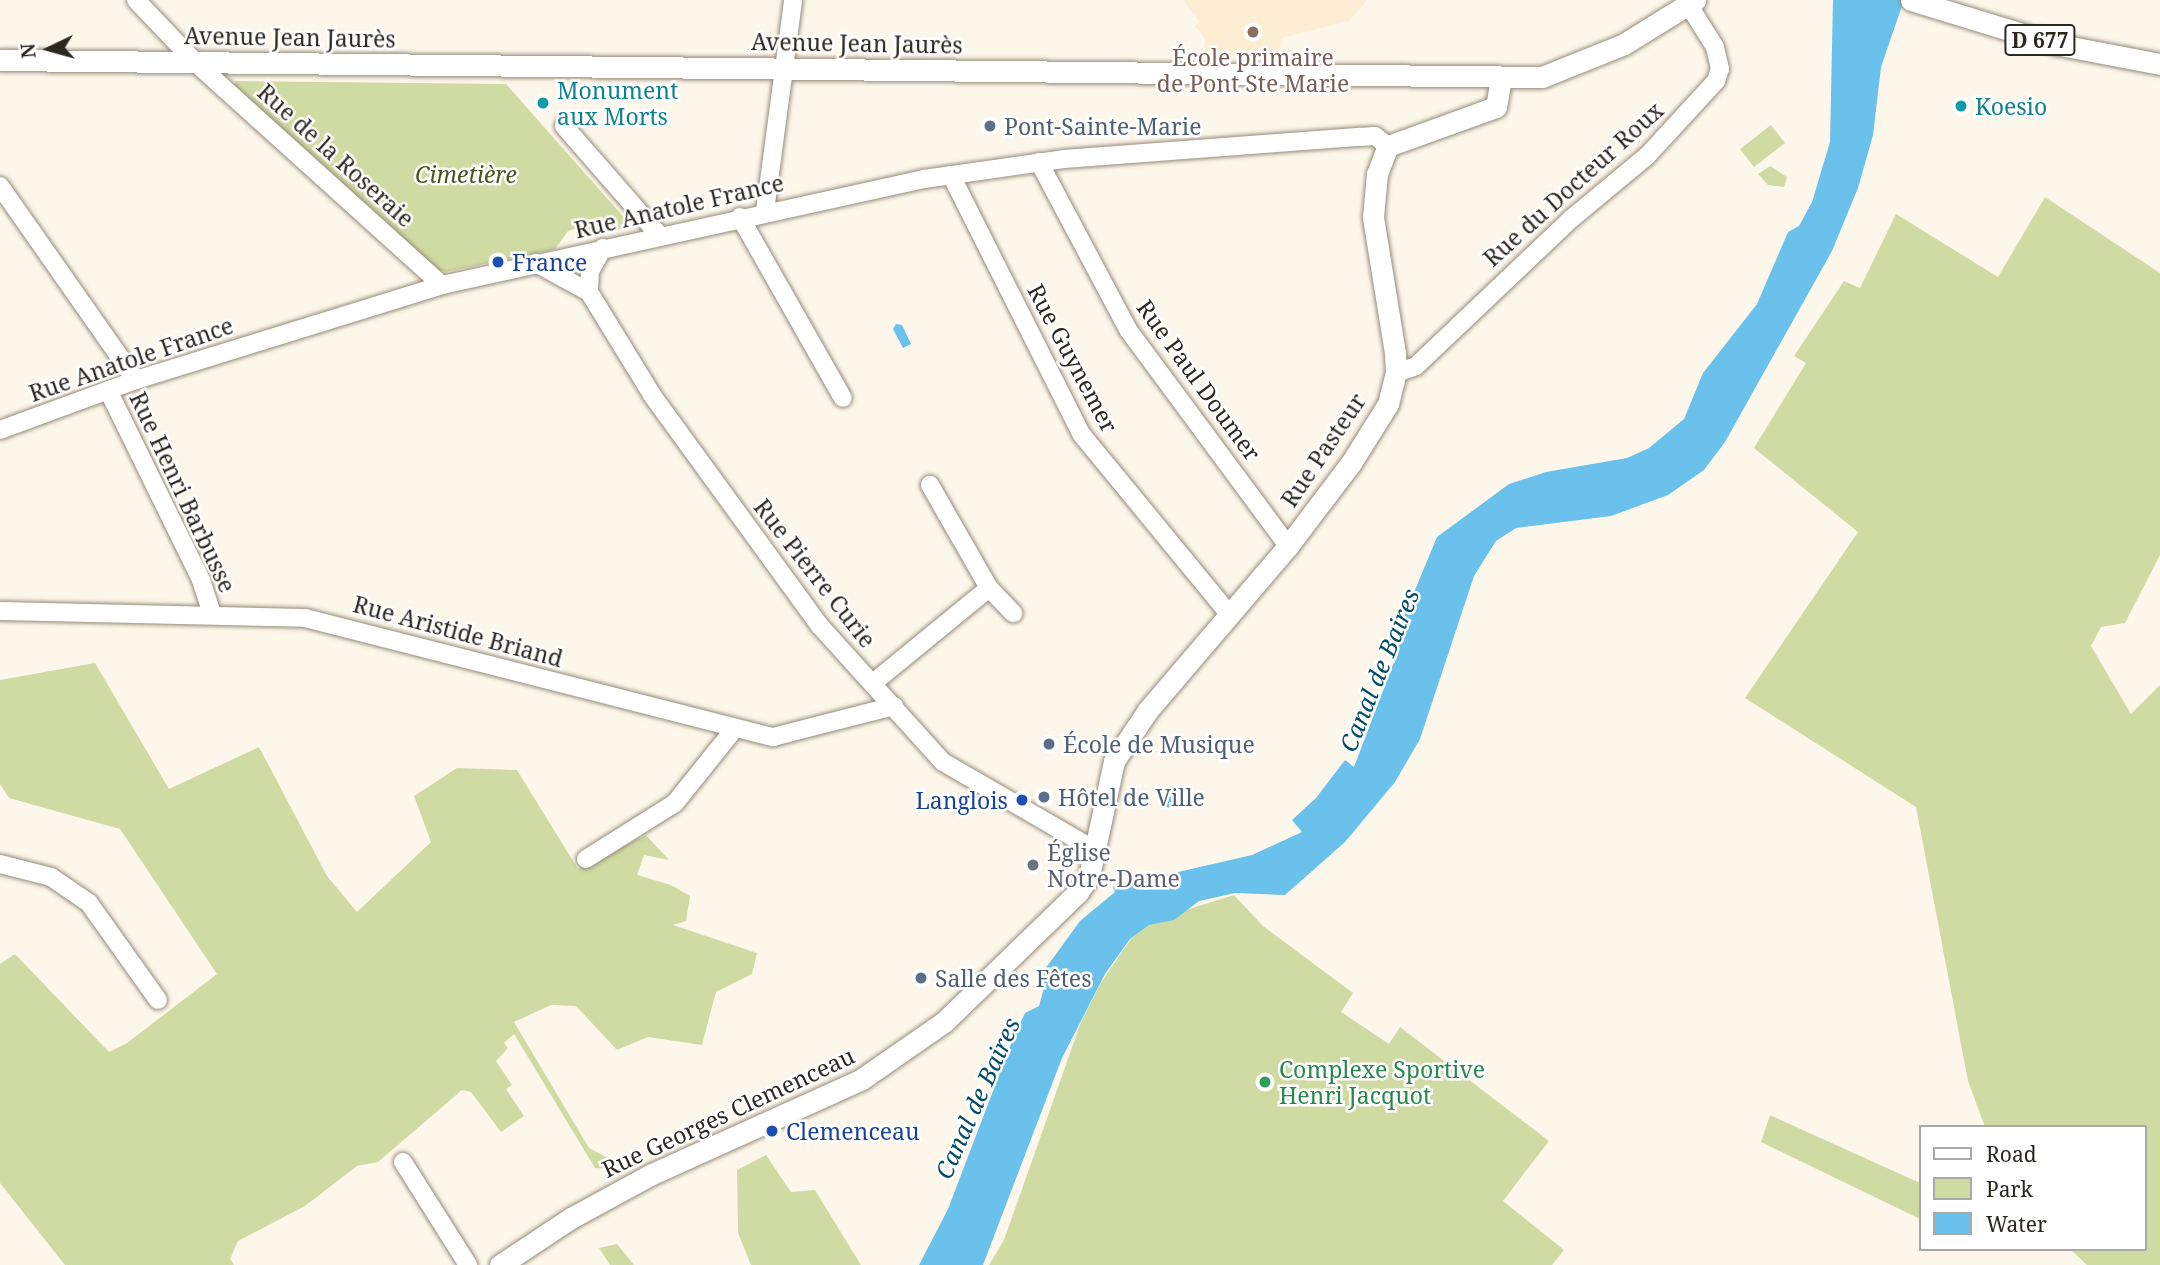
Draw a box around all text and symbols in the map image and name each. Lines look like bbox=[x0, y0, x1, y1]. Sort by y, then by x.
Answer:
north arrow bbox=[14, 14, 84, 84]
street label: Avenue Jean Jaurès bbox=[184, 21, 396, 53]
road number: D 677 bbox=[2003, 22, 2077, 58]
marker: École primaire de Pont Ste Marie bbox=[1245, 24, 1261, 40]
street label: Avenue Jean Jaurès bbox=[751, 27, 963, 59]
text: N bbox=[14, 42, 42, 59]
place label: École primaire de Pont Ste Marie bbox=[1157, 43, 1349, 97]
place label: Monument aux Morts bbox=[557, 76, 678, 130]
street label: Rue de la Roseraie bbox=[252, 78, 420, 232]
place label: Koesio bbox=[1975, 92, 2047, 120]
marker: Monument aux Morts bbox=[535, 95, 551, 111]
street label: Rue du Docteur Roux bbox=[1478, 96, 1668, 272]
marker: Koesio bbox=[1953, 98, 1969, 114]
place label: Pont-Sainte-Marie bbox=[1004, 112, 1201, 140]
marker: Pont-Sainte-Marie bbox=[982, 118, 998, 134]
park label: Cimetière bbox=[415, 160, 517, 188]
street label: Rue Anatole France bbox=[572, 168, 786, 244]
place label: France bbox=[512, 248, 587, 276]
marker: France bbox=[490, 254, 506, 270]
street label: Rue Guynemer bbox=[1022, 279, 1124, 437]
street label: Rue Paul Doumer bbox=[1131, 294, 1267, 466]
street label: Rue Anatole France bbox=[25, 311, 237, 407]
street label: Rue Henri Barbusse bbox=[124, 387, 242, 597]
street label: Rue Pasteur bbox=[1275, 388, 1371, 512]
street label: Rue Pierre Curie bbox=[748, 493, 882, 653]
water label: Canal de Baires bbox=[1333, 584, 1425, 756]
street label: Rue Aristide Briand bbox=[350, 590, 566, 672]
place label: École de Musique bbox=[1063, 730, 1255, 758]
marker: École de Musique bbox=[1041, 736, 1057, 752]
place label: Hôtel de Ville bbox=[1058, 783, 1205, 811]
place label: Langlois bbox=[915, 786, 1008, 814]
marker: Hôtel de Ville bbox=[1036, 789, 1052, 805]
marker: Langlois bbox=[1014, 792, 1030, 808]
place label: Église Notre-Dame bbox=[1047, 838, 1180, 892]
marker: Église Notre-Dame bbox=[1025, 857, 1041, 873]
place label: Salle des Fêtes bbox=[935, 964, 1092, 992]
marker: Salle des Fêtes bbox=[913, 970, 929, 986]
water label: Canal de Baires bbox=[929, 1013, 1025, 1183]
street label: Rue Georges Clemenceau bbox=[597, 1041, 859, 1183]
place label: Complexe Sportive Henri Jacquot bbox=[1279, 1055, 1485, 1109]
marker: Complexe Sportive Henri Jacquot bbox=[1257, 1074, 1273, 1090]
place label: Clemenceau bbox=[786, 1117, 920, 1145]
marker: Clemenceau bbox=[764, 1123, 780, 1139]
legend bbox=[1918, 1125, 2146, 1251]
text: Road bbox=[1986, 1140, 2037, 1168]
text: Park bbox=[1986, 1175, 2033, 1203]
text: Water bbox=[1986, 1210, 2047, 1238]

